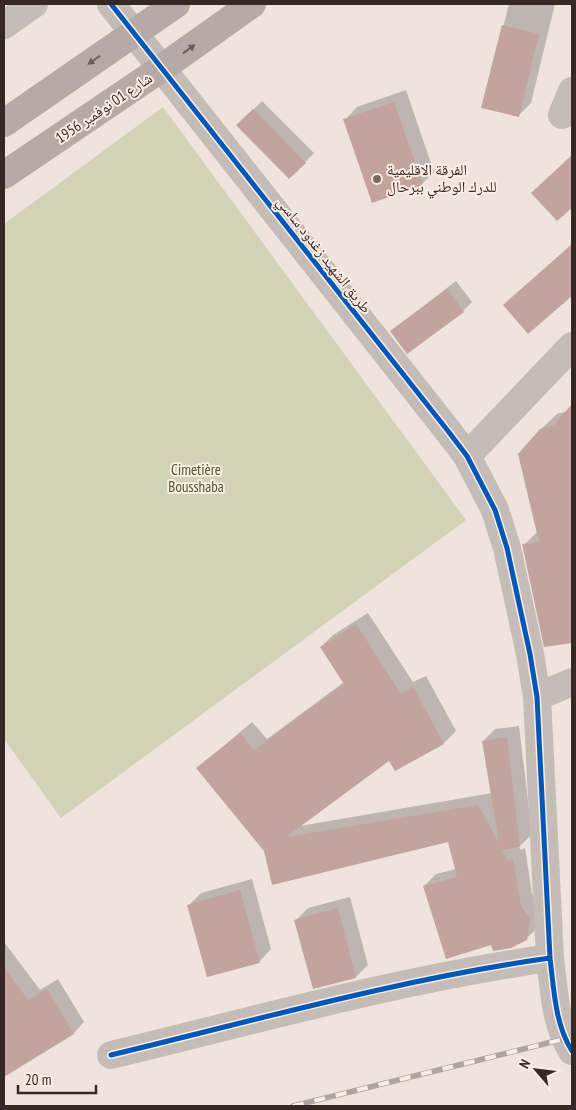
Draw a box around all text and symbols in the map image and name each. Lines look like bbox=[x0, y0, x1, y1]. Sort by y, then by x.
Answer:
one-way arrow bbox=[182, 44, 196, 54]
one-way arrow bbox=[88, 55, 101, 65]
street label: شارع 01 نوفمبر 1956 bbox=[52, 68, 156, 148]
place label: الفرقة الاقليمية للدرك الوطني ببرحال bbox=[387, 160, 497, 199]
marker: الفرقة الاقليمية للدرك الوطني ببرحال bbox=[371, 173, 383, 185]
street label: طريق الشهيد زغدود ساسي bbox=[271, 193, 376, 319]
park label: Cimetière Bousshaba bbox=[168, 460, 224, 496]
north arrow bbox=[511, 1045, 561, 1095]
text: N bbox=[515, 1056, 534, 1071]
scale bar bbox=[18, 1062, 95, 1094]
text: 20 m bbox=[25, 1070, 51, 1089]

